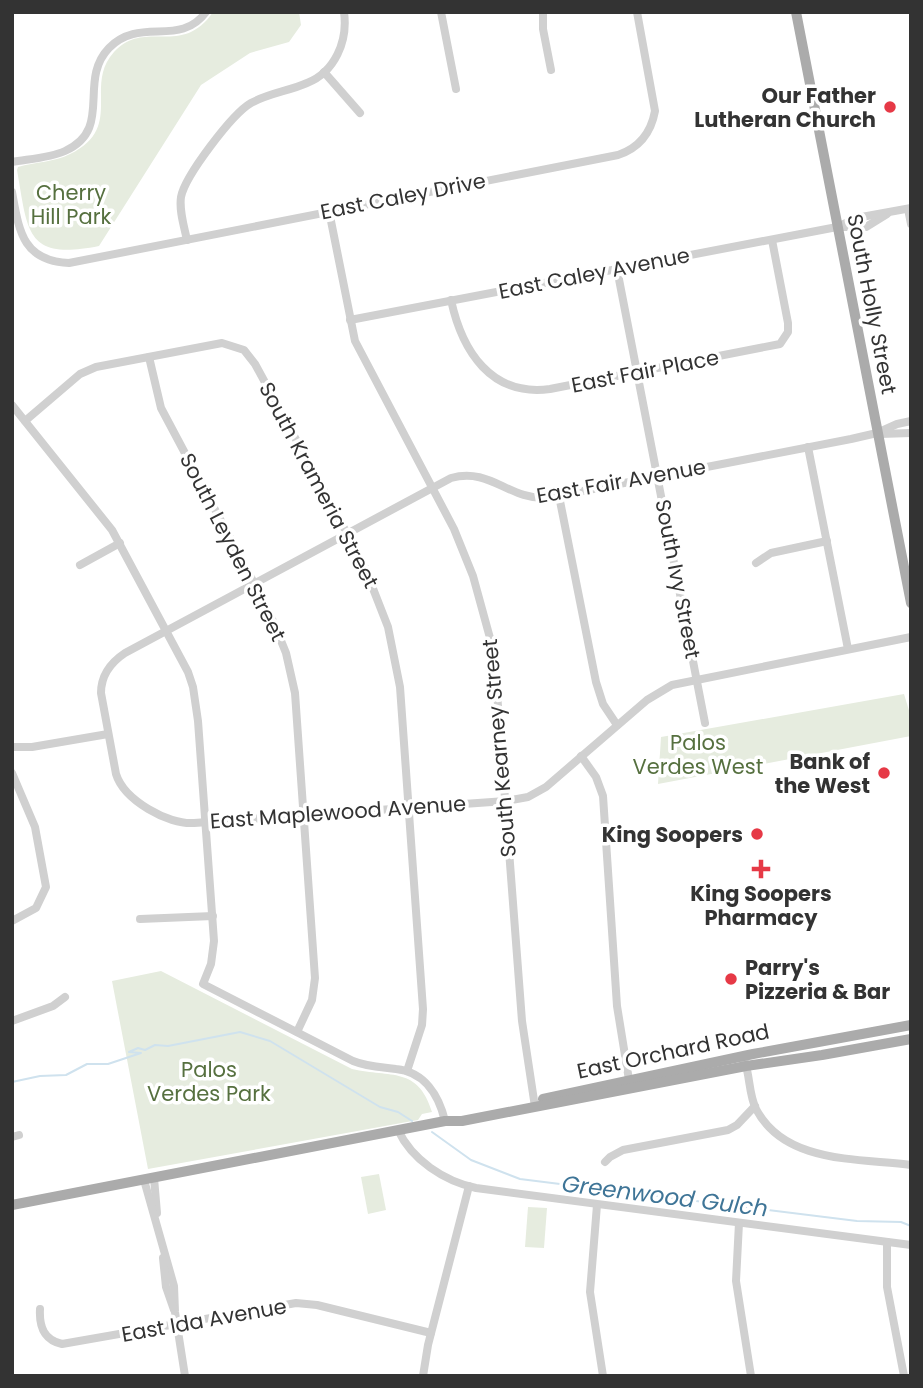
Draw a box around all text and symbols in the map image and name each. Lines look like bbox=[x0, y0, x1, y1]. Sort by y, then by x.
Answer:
place label: Our Father Lutheran Church bbox=[694, 81, 876, 134]
marker: Our Father Lutheran Church bbox=[882, 99, 898, 115]
street label: East Caley Drive bbox=[318, 166, 488, 226]
park label: Cherry Hill Park bbox=[31, 178, 112, 231]
street label: South Holly Street bbox=[840, 211, 904, 397]
street label: East Caley Avenue bbox=[496, 240, 692, 306]
street label: East Fair Place bbox=[569, 342, 721, 400]
street label: South Krameria Street bbox=[252, 377, 386, 593]
street label: South Leyden Street bbox=[173, 448, 293, 646]
street label: East Fair Avenue bbox=[534, 452, 708, 510]
street label: South Ivy Street bbox=[648, 497, 708, 661]
street label: South Kearney Street bbox=[475, 638, 523, 858]
park label: Palos Verdes West bbox=[633, 728, 763, 781]
place label: Bank of the West bbox=[775, 747, 870, 800]
marker: Bank of the West bbox=[876, 765, 892, 781]
street label: East Maplewood Avenue bbox=[209, 789, 467, 835]
place label: King Soopers bbox=[602, 820, 743, 849]
marker: King Soopers bbox=[749, 826, 765, 842]
marker: King Soopers Pharmacy bbox=[753, 861, 769, 877]
place label: King Soopers Pharmacy bbox=[690, 879, 832, 932]
place label: Parry's Pizzeria & Bar bbox=[745, 953, 890, 1006]
marker: Parry's Pizzeria & Bar bbox=[723, 971, 739, 987]
street label: East Orchard Road bbox=[574, 1016, 772, 1086]
park label: Palos Verdes Park bbox=[147, 1055, 271, 1108]
water label: Greenwood Gulch bbox=[560, 1167, 770, 1225]
street label: East Ida Avenue bbox=[119, 1291, 289, 1349]

